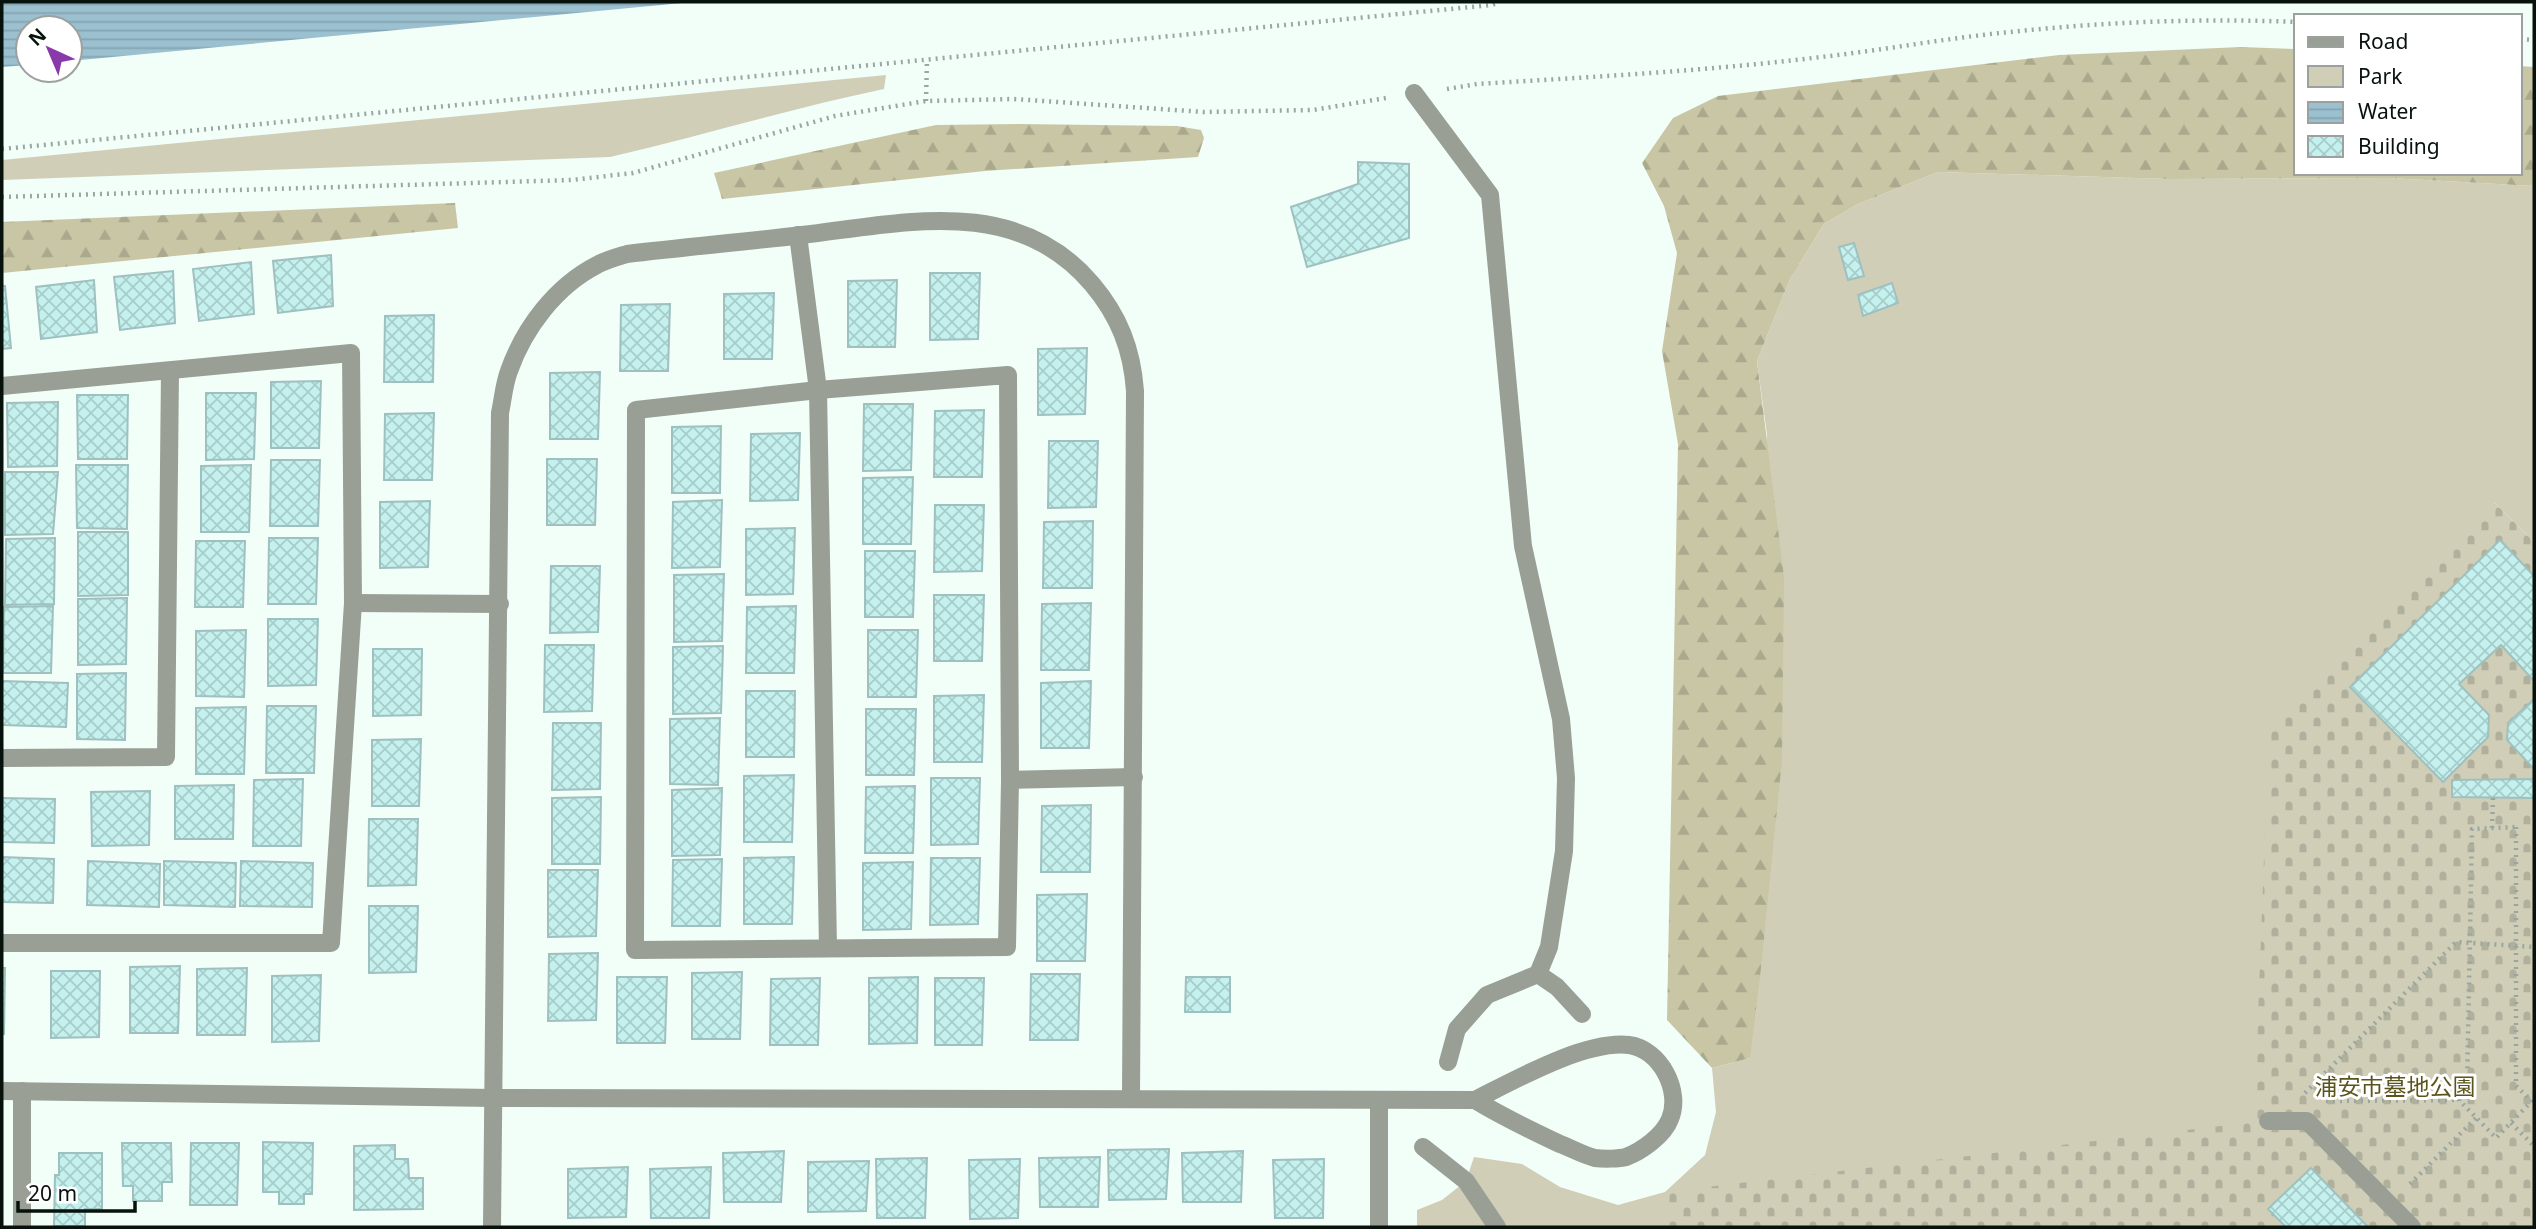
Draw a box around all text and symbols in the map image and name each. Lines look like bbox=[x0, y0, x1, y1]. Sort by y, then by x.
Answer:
north arrow bbox=[14, 14, 84, 84]
legend bbox=[2294, 14, 2522, 175]
text: N bbox=[23, 22, 52, 51]
text: Road bbox=[2358, 27, 2408, 55]
text: Park bbox=[2358, 62, 2403, 90]
text: Water bbox=[2358, 97, 2417, 125]
text: Building bbox=[2358, 132, 2440, 160]
park label: 浦安市墓地公園 bbox=[2315, 1070, 2476, 1102]
scale bar bbox=[18, 1170, 135, 1214]
text: 20 m bbox=[28, 1179, 77, 1207]

